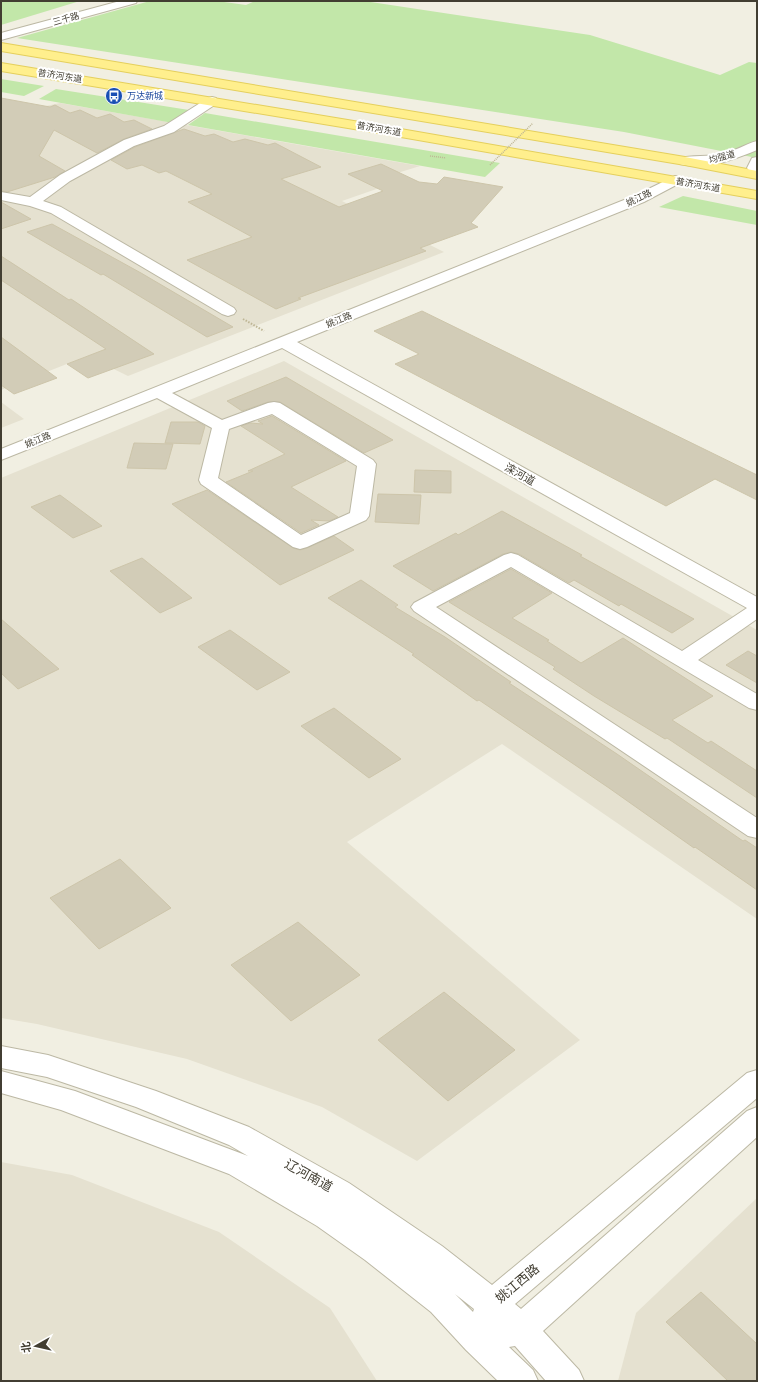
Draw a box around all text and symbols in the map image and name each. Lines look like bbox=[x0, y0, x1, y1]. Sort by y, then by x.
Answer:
street label: 三千路 bbox=[52, 10, 81, 28]
street label: 普济河东道 bbox=[37, 68, 83, 85]
bus stop icon: 万达新城 bbox=[104, 86, 124, 106]
place label: 万达新城 bbox=[127, 91, 163, 102]
street label: 普济河东道 bbox=[356, 120, 402, 139]
street label: 均强道 bbox=[707, 148, 737, 166]
street label: 普济河东道 bbox=[675, 176, 721, 195]
street label: 姚江路 bbox=[624, 187, 654, 209]
street label: 姚江路 bbox=[324, 309, 354, 331]
street label: 姚江路 bbox=[23, 429, 53, 451]
street label: 滦河道 bbox=[502, 461, 537, 488]
street label: 辽河南道 bbox=[282, 1156, 335, 1195]
street label: 姚江西路 bbox=[493, 1261, 543, 1307]
north arrow bbox=[16, 1326, 56, 1366]
text: 北 bbox=[19, 1341, 34, 1354]

